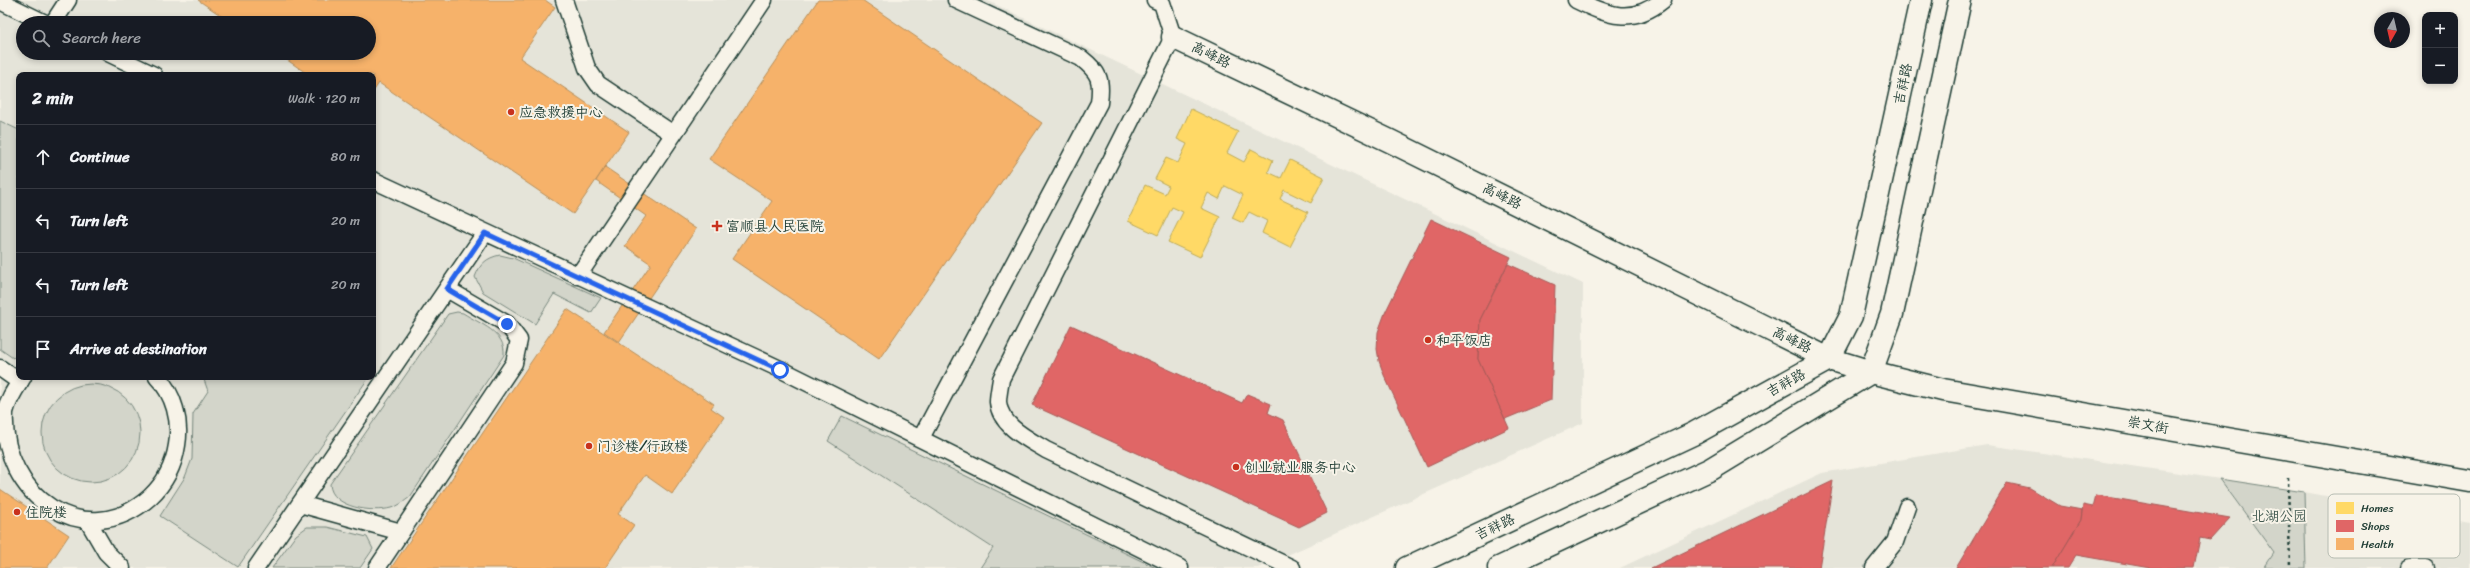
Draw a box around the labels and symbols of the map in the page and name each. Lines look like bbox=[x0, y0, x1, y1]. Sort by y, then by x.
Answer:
north arrow bbox=[2374, 12, 2410, 48]
street label: 高峰路 bbox=[1187, 35, 1235, 75]
street label: 吉祥路 bbox=[1886, 61, 1920, 107]
place label: 应急救援中心 bbox=[519, 100, 603, 125]
marker: 应急救援中心 bbox=[506, 107, 516, 117]
street label: 高峰路 bbox=[1478, 176, 1526, 216]
place label: 富顺县人民医院 bbox=[726, 214, 824, 239]
marker: 富顺县人民医院 bbox=[711, 220, 723, 232]
route end bbox=[498, 315, 516, 333]
street label: 高峰路 bbox=[1768, 320, 1816, 360]
place label: 和平饭店 bbox=[1436, 328, 1492, 353]
marker: 和平饭店 bbox=[1423, 335, 1433, 345]
route start bbox=[771, 361, 789, 379]
street label: 吉祥路 bbox=[1762, 362, 1810, 404]
street label: 崇文街 bbox=[2125, 409, 2171, 441]
place label: 门诊楼/行政楼 bbox=[597, 434, 688, 459]
marker: 门诊楼/行政楼 bbox=[584, 441, 594, 451]
place label: 创业就业服务中心 bbox=[1244, 455, 1356, 480]
marker: 创业就业服务中心 bbox=[1231, 462, 1241, 472]
legend bbox=[2328, 494, 2460, 558]
text: Homes bbox=[2361, 499, 2394, 518]
place label: 住院楼 bbox=[25, 500, 67, 525]
park label: 北湖公园 bbox=[2251, 504, 2307, 529]
marker: 住院楼 bbox=[12, 507, 22, 517]
street label: 吉祥路 bbox=[1471, 507, 1519, 547]
text: Shops bbox=[2361, 517, 2390, 536]
text: Health bbox=[2361, 535, 2394, 554]

